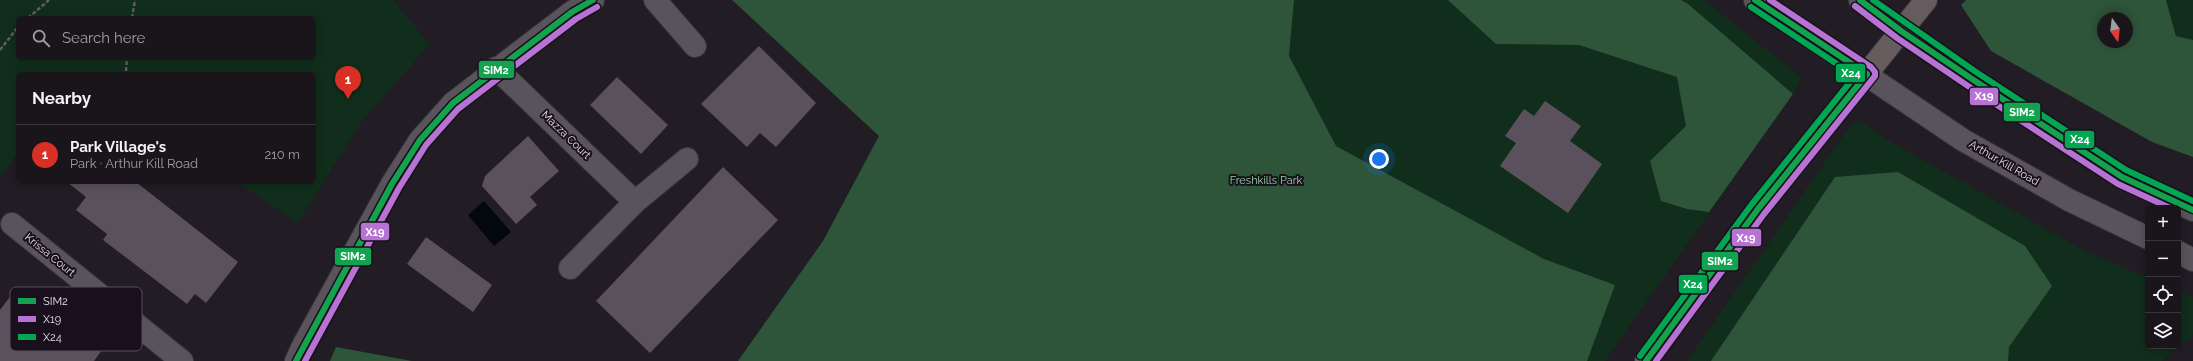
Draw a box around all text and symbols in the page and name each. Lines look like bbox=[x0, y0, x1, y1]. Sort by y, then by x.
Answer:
north arrow bbox=[2097, 12, 2133, 48]
search box bbox=[16, 16, 316, 60]
icon: search bbox=[30, 27, 52, 49]
text: Search here bbox=[62, 29, 145, 47]
line badge: SIM2 bbox=[478, 60, 515, 79]
line badge: X24 bbox=[1835, 63, 1866, 83]
text: SIM2 bbox=[483, 64, 509, 77]
pin: 1 bbox=[335, 66, 361, 99]
text: X24 bbox=[1840, 67, 1861, 80]
line badge: X19 bbox=[1969, 87, 1999, 106]
text: Nearby bbox=[32, 88, 91, 108]
text: X19 bbox=[1973, 90, 1994, 103]
line badge: SIM2 bbox=[2003, 102, 2041, 122]
text: SIM2 bbox=[2009, 106, 2035, 119]
street label: Mazza Court bbox=[539, 108, 594, 162]
line badge: X24 bbox=[2064, 130, 2095, 149]
text: X24 bbox=[2069, 133, 2090, 146]
text: Park Village's bbox=[70, 138, 166, 156]
street label: Arthur Kill Road bbox=[1967, 138, 2041, 188]
text: 1 bbox=[42, 147, 48, 162]
text: 210 m bbox=[264, 147, 300, 162]
your location bbox=[1369, 149, 1389, 169]
text: Park · Arthur Kill Road bbox=[70, 156, 198, 171]
park label: Freshkills Park bbox=[1230, 174, 1303, 187]
map controls bbox=[2145, 205, 2181, 349]
button: + bbox=[2145, 205, 2181, 241]
line badge: X19 bbox=[360, 222, 390, 241]
text: X19 bbox=[364, 226, 385, 239]
line badge: X19 bbox=[1731, 228, 1762, 247]
street label: Krissa Court bbox=[22, 231, 78, 279]
text: X19 bbox=[1735, 232, 1756, 245]
button: − bbox=[2145, 241, 2181, 277]
line badge: SIM2 bbox=[334, 247, 372, 266]
text: SIM2 bbox=[340, 250, 366, 263]
line badge: SIM2 bbox=[1701, 251, 1739, 271]
text: SIM2 bbox=[1707, 255, 1733, 268]
line badge: X24 bbox=[1678, 274, 1708, 294]
button: locate bbox=[2145, 277, 2181, 313]
text: X24 bbox=[1682, 278, 1703, 291]
legend bbox=[10, 287, 142, 351]
text: SIM2 bbox=[43, 295, 68, 308]
text: X19 bbox=[43, 313, 61, 326]
button: layers bbox=[2145, 313, 2181, 349]
text: X24 bbox=[43, 331, 62, 344]

